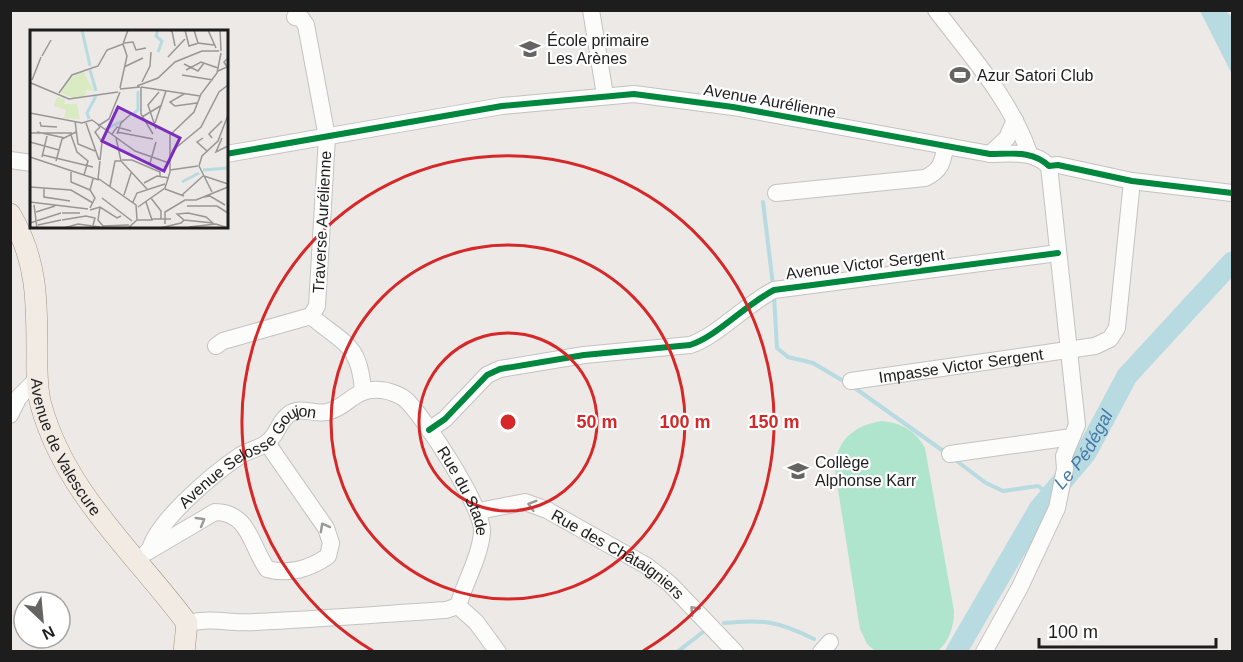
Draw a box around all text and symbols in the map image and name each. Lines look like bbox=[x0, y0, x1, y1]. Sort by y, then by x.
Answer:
inset map bbox=[30, 30, 228, 228]
place label: École primaire Les Arènes bbox=[547, 31, 649, 67]
school or university icon: École primaire Les Arènes bbox=[518, 37, 542, 61]
sports icon: Azur Satori Club bbox=[948, 63, 972, 87]
place label: Azur Satori Club bbox=[977, 67, 1094, 84]
street label: Avenue Aurélienne bbox=[703, 81, 838, 121]
street label: Traverse Aurélienne bbox=[310, 150, 334, 294]
street label: Avenue Victor Sergent bbox=[785, 246, 946, 282]
street label: Impasse Victor Sergent bbox=[877, 345, 1045, 385]
street label: Avenue de Valescure bbox=[29, 377, 105, 519]
street label: Avenue Selosse Goujon bbox=[175, 402, 318, 511]
water label: Le Pédégal bbox=[1050, 406, 1117, 493]
centre of rings bbox=[498, 412, 518, 432]
text: 50 m bbox=[576, 412, 618, 432]
text: 100 m bbox=[659, 412, 711, 432]
text: 150 m bbox=[748, 412, 800, 432]
street label: Rue du Stade bbox=[434, 443, 491, 536]
place label: Collège Alphonse Karr bbox=[815, 454, 917, 489]
school or university icon: Collège Alphonse Karr bbox=[786, 459, 810, 483]
one-way arrow bbox=[527, 500, 538, 512]
street label: Rue des Châtaigniers bbox=[549, 506, 688, 602]
one-way arrow bbox=[195, 516, 205, 528]
one-way arrow bbox=[320, 523, 331, 534]
north arrow bbox=[12, 590, 72, 650]
one-way arrow bbox=[690, 606, 701, 617]
scale bar bbox=[1039, 611, 1216, 649]
text: 100 m bbox=[1048, 622, 1098, 642]
text: N bbox=[39, 623, 57, 643]

